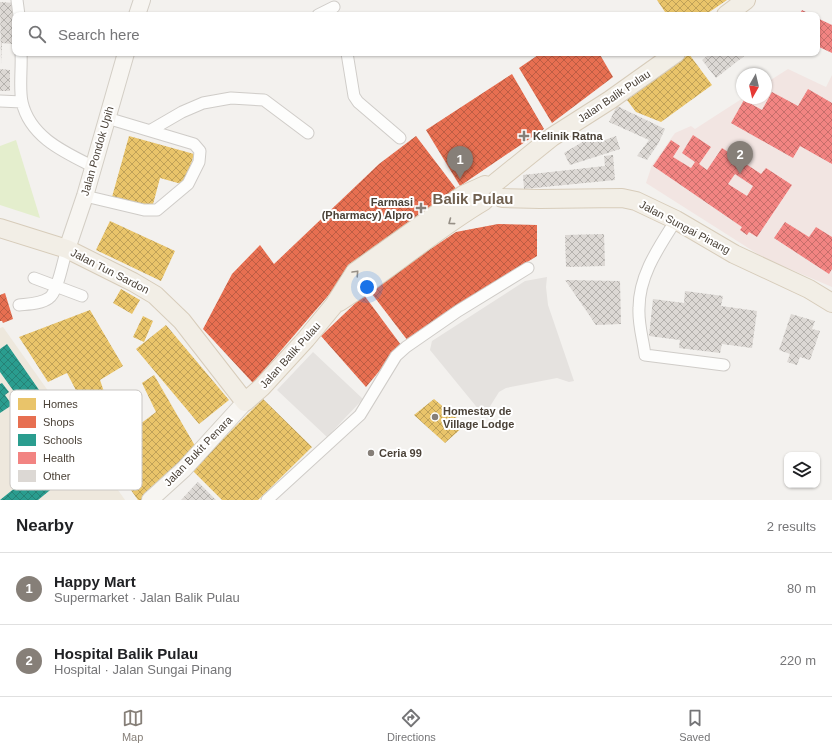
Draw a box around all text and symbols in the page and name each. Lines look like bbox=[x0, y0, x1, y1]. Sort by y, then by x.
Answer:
search box bbox=[12, 12, 820, 56]
icon: search bbox=[26, 23, 48, 45]
text: Search here bbox=[58, 26, 140, 43]
street label: Jalan Balik Pulau bbox=[576, 67, 652, 125]
north arrow bbox=[736, 68, 772, 104]
street label: Jalan Pondok Upih bbox=[79, 105, 115, 197]
marker: Kelinik Ratna bbox=[518, 130, 530, 142]
place label: Kelinik Ratna bbox=[533, 130, 604, 142]
pin: 2 bbox=[727, 141, 753, 174]
pin: 1 bbox=[447, 146, 473, 179]
district label: Balik Pulau bbox=[433, 190, 513, 207]
place label: Farmasi (Pharmacy) Alpro bbox=[322, 196, 413, 221]
street label: Jalan Sungai Pinang bbox=[638, 198, 732, 256]
marker: Farmasi (Pharmacy) Alpro bbox=[416, 203, 426, 213]
one-way arrow bbox=[449, 217, 456, 224]
street label: Jalan Tun Sardon bbox=[69, 246, 151, 296]
one-way arrow bbox=[351, 270, 358, 278]
your location bbox=[357, 277, 377, 297]
street label: Jalan Balik Pulau bbox=[257, 320, 323, 390]
legend bbox=[10, 390, 142, 490]
text: Homes bbox=[43, 398, 78, 410]
place label: Homestay de Village Lodge bbox=[443, 405, 514, 430]
marker: Homestay de Village Lodge bbox=[430, 412, 440, 422]
street label: Jalan Bukit Penara bbox=[162, 413, 235, 488]
text: Shops bbox=[43, 416, 75, 428]
text: Schools bbox=[43, 434, 83, 446]
place label: Ceria 99 bbox=[379, 447, 422, 459]
marker: Ceria 99 bbox=[366, 448, 376, 458]
text: Health bbox=[43, 452, 75, 464]
map controls bbox=[784, 452, 820, 488]
button: layers bbox=[784, 452, 820, 488]
text: Other bbox=[43, 470, 71, 482]
text: Nearby bbox=[16, 516, 74, 535]
text: 2 results bbox=[767, 519, 816, 534]
text: Happy Mart bbox=[54, 573, 136, 590]
text: 1 bbox=[25, 581, 33, 596]
text: 80 m bbox=[787, 581, 816, 596]
text: Supermarket · Jalan Balik Pulau bbox=[54, 590, 240, 605]
text: Hospital Balik Pulau bbox=[54, 645, 198, 662]
text: 2 bbox=[25, 653, 33, 668]
text: 220 m bbox=[780, 653, 816, 668]
text: Hospital · Jalan Sungai Pinang bbox=[54, 662, 232, 677]
tab: Map bbox=[122, 707, 144, 743]
tab: Directions bbox=[387, 707, 436, 743]
tab: Saved bbox=[679, 707, 710, 743]

